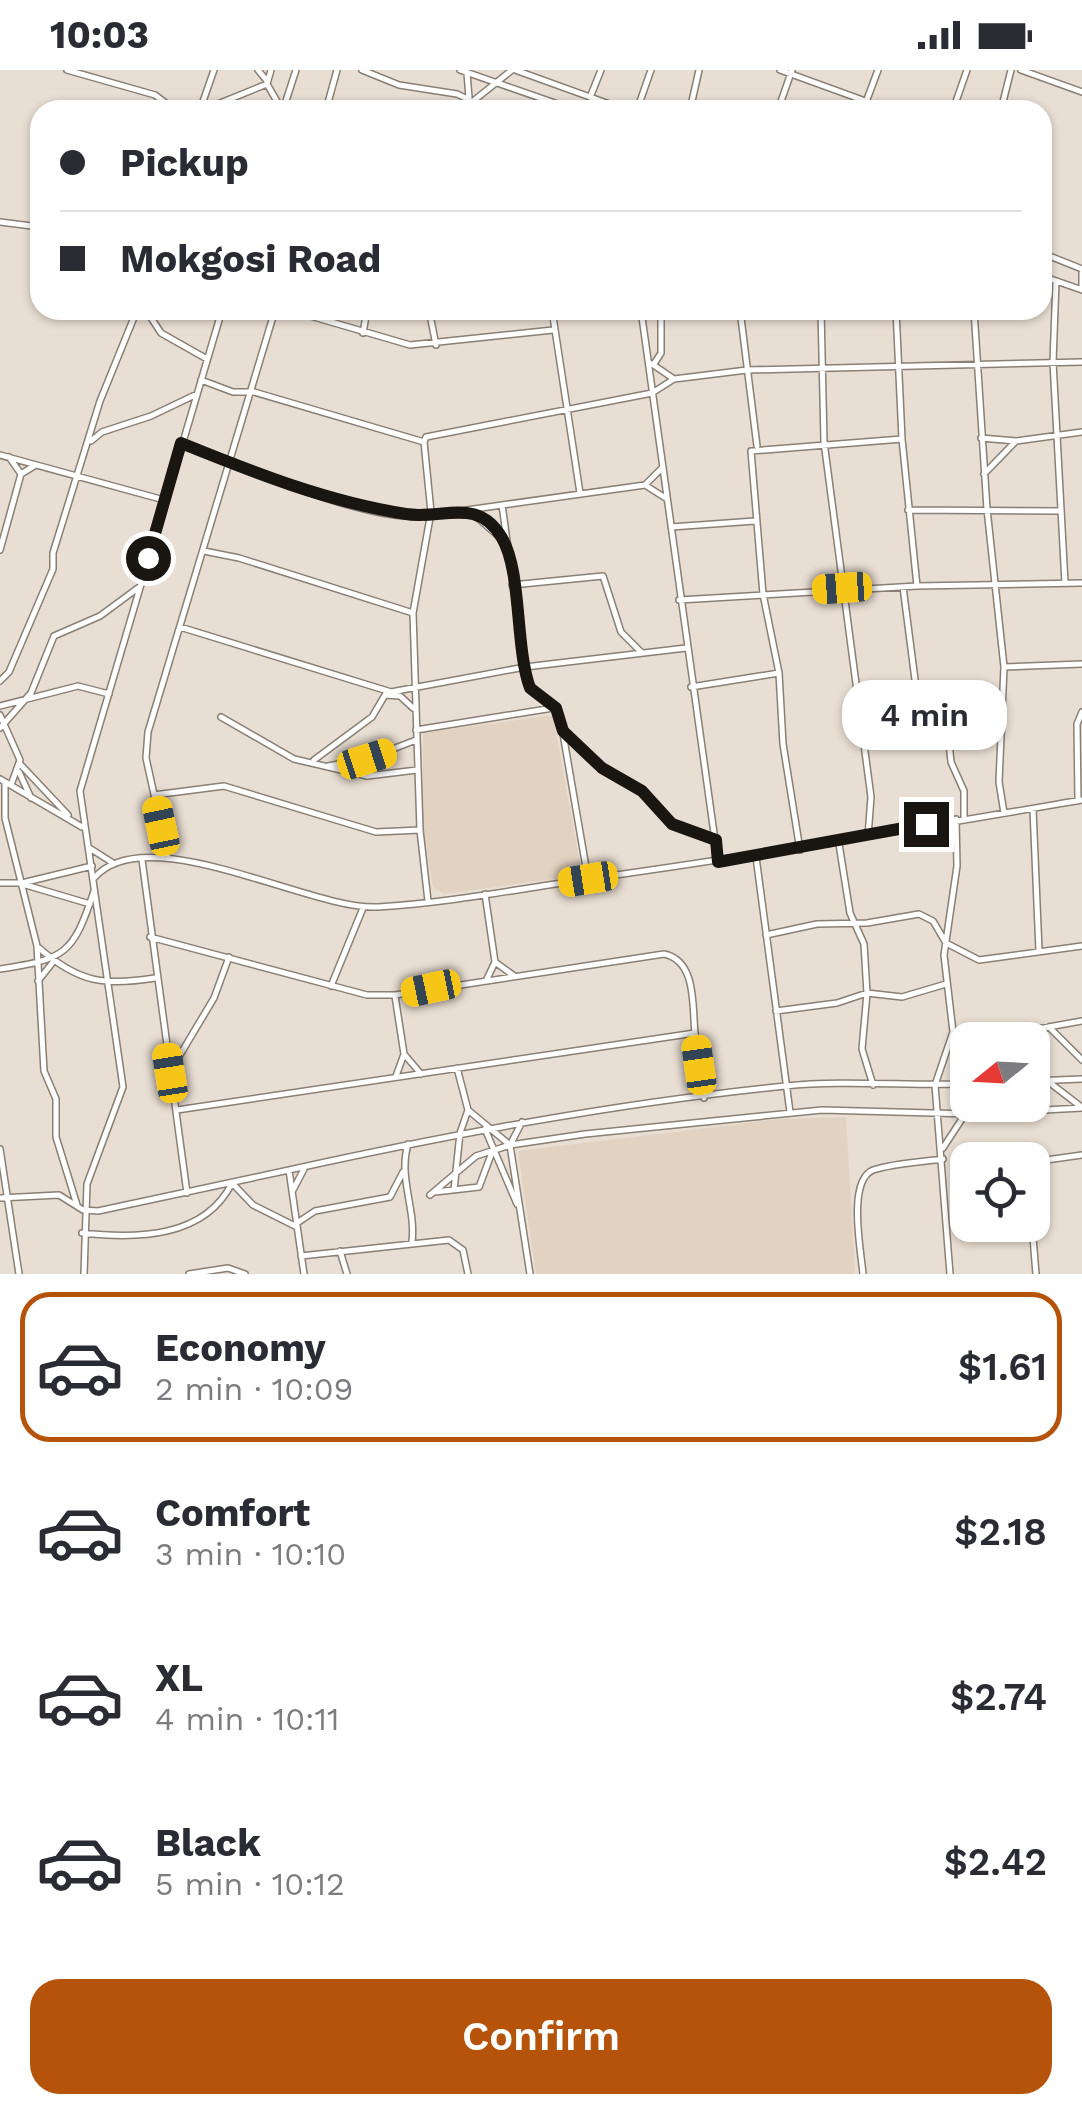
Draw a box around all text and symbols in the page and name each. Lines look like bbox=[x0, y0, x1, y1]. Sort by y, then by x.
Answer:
text: 10:03 bbox=[50, 13, 149, 57]
text: Pickup bbox=[120, 141, 249, 185]
text: Mokgosi Road bbox=[120, 237, 381, 281]
route start bbox=[126, 536, 171, 581]
car bbox=[811, 571, 873, 605]
callout: 4 min bbox=[844, 679, 1008, 749]
text: 4 min bbox=[880, 696, 969, 734]
car bbox=[334, 735, 400, 783]
car bbox=[140, 794, 182, 858]
route end bbox=[904, 802, 949, 847]
car bbox=[556, 859, 620, 899]
car bbox=[399, 967, 463, 1009]
north arrow bbox=[950, 1022, 1050, 1122]
map controls bbox=[950, 1022, 1050, 1242]
car bbox=[680, 1033, 718, 1097]
car bbox=[150, 1041, 190, 1105]
button: locate bbox=[950, 1142, 1050, 1242]
icon: car bbox=[35, 1322, 125, 1412]
text: Economy bbox=[155, 1326, 326, 1370]
text: $1.61 bbox=[958, 1345, 1047, 1389]
text: 2 min · 10:09 bbox=[155, 1370, 353, 1408]
icon: car bbox=[35, 1487, 125, 1577]
text: Comfort bbox=[155, 1491, 310, 1535]
text: $2.18 bbox=[954, 1510, 1047, 1554]
text: 3 min · 10:10 bbox=[155, 1535, 346, 1573]
icon: car bbox=[35, 1652, 125, 1742]
text: XL bbox=[155, 1656, 203, 1700]
text: $2.74 bbox=[950, 1675, 1047, 1719]
text: 4 min · 10:11 bbox=[155, 1700, 340, 1738]
icon: car bbox=[35, 1817, 125, 1907]
text: Black bbox=[155, 1821, 261, 1865]
text: $2.42 bbox=[944, 1840, 1047, 1884]
text: 5 min · 10:12 bbox=[155, 1865, 345, 1903]
button: Confirm bbox=[30, 1979, 1052, 2094]

